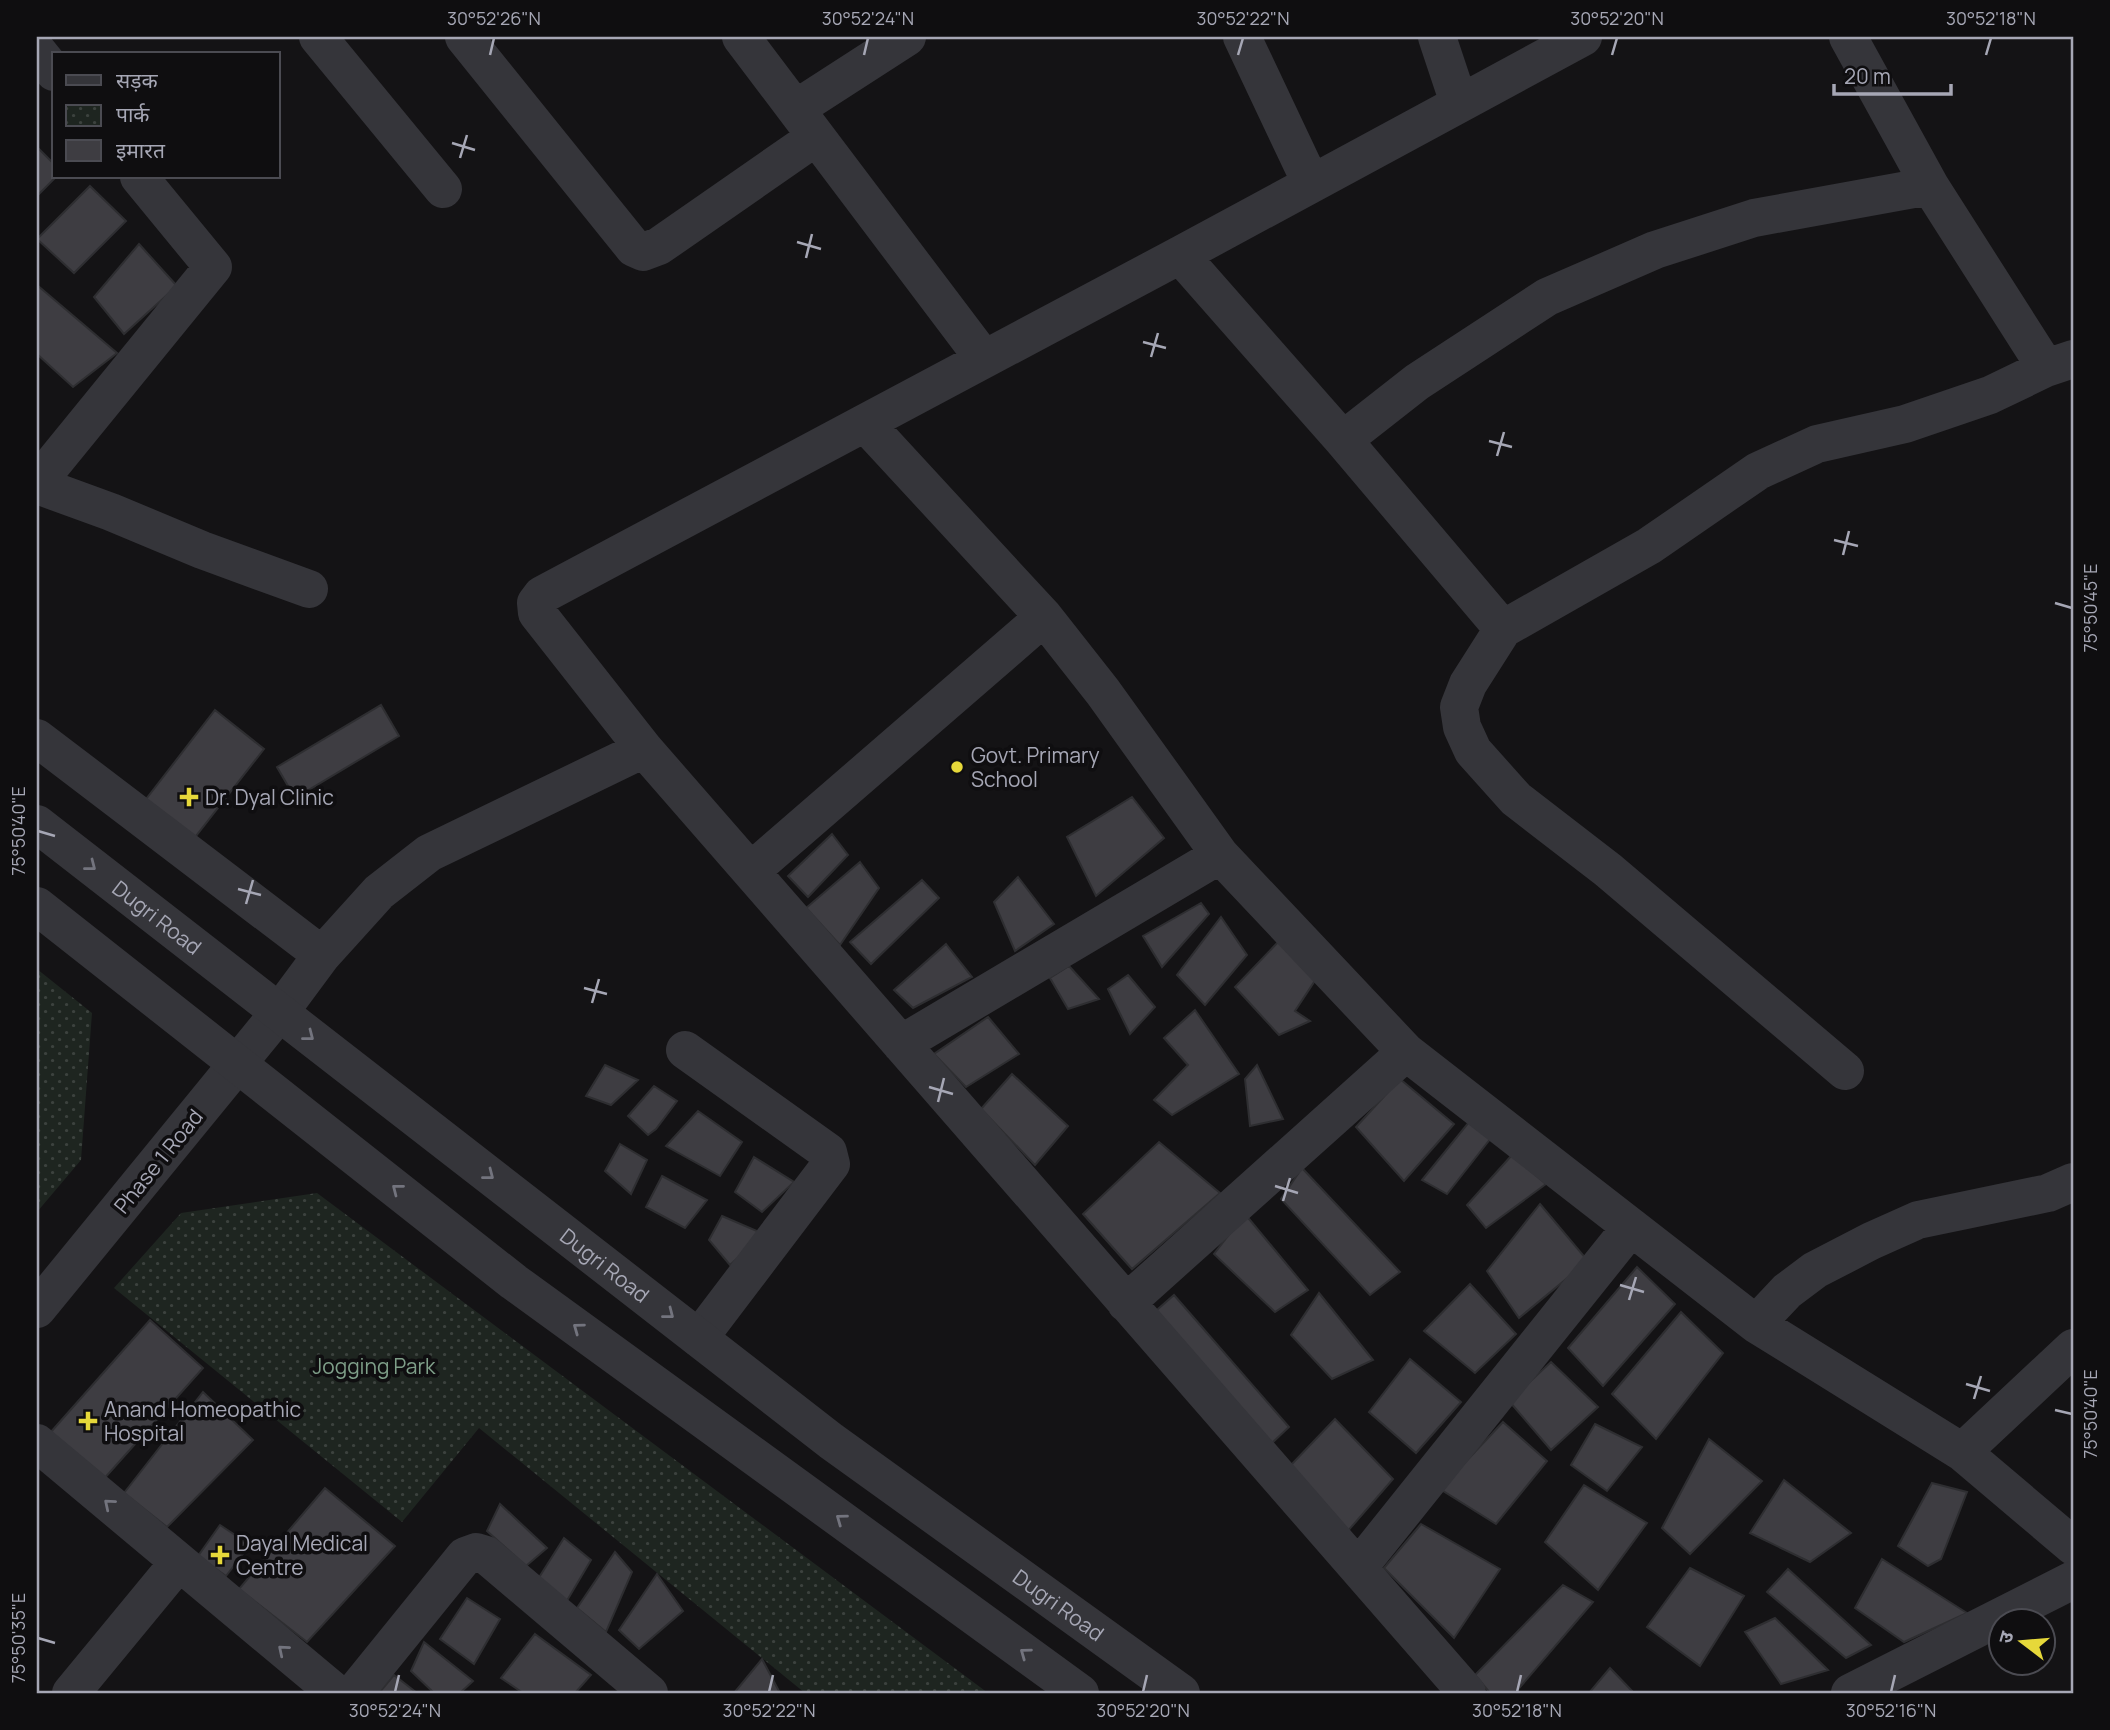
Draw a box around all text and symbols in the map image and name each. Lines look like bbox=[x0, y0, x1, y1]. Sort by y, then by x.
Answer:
text: 30°52'26"N bbox=[447, 6, 541, 30]
text: 30°52'24"N bbox=[822, 6, 914, 30]
text: 30°52'22"N bbox=[1197, 6, 1289, 30]
text: 30°52'20"N bbox=[1570, 6, 1664, 30]
text: 30°52'18"N bbox=[1946, 6, 2036, 30]
legend bbox=[52, 52, 280, 178]
scale bar bbox=[1834, 52, 1951, 96]
text: 20 m bbox=[1844, 62, 1891, 90]
text: सड़क bbox=[116, 66, 158, 94]
text: पार्क bbox=[116, 100, 150, 128]
text: इमारत bbox=[116, 136, 166, 164]
text: 75°50'45"E bbox=[2078, 564, 2102, 652]
place label: Govt. Primary School bbox=[971, 741, 1100, 793]
marker: Govt. Primary School bbox=[949, 759, 965, 775]
place label: Dr. Dyal Clinic bbox=[205, 783, 334, 811]
text: 75°50'40"E bbox=[6, 786, 30, 876]
marker: Dr. Dyal Clinic bbox=[179, 787, 199, 807]
one-way arrow bbox=[83, 858, 95, 871]
street label: Dugri Road bbox=[107, 874, 207, 961]
one-way arrow bbox=[301, 1028, 313, 1041]
street label: Phase 1 Road bbox=[107, 1103, 209, 1219]
one-way arrow bbox=[481, 1167, 493, 1180]
one-way arrow bbox=[392, 1185, 405, 1198]
street label: Dugri Road bbox=[554, 1222, 655, 1309]
one-way arrow bbox=[661, 1306, 673, 1319]
one-way arrow bbox=[573, 1324, 585, 1336]
park label: Jogging Park bbox=[313, 1352, 436, 1380]
text: 75°50'40"E bbox=[2078, 1369, 2102, 1459]
place label: Anand Homeopathic Hospital bbox=[104, 1395, 301, 1447]
marker: Anand Homeopathic Hospital bbox=[78, 1411, 98, 1431]
one-way arrow bbox=[104, 1500, 117, 1512]
one-way arrow bbox=[836, 1515, 849, 1527]
place label: Dayal Medical Centre bbox=[236, 1529, 368, 1581]
marker: Dayal Medical Centre bbox=[210, 1545, 230, 1565]
street label: Dugri Road bbox=[1008, 1563, 1110, 1647]
text: 75°50'35"E bbox=[6, 1593, 30, 1683]
north arrow bbox=[1988, 1608, 2058, 1678]
text: उ bbox=[1992, 1628, 2020, 1646]
one-way arrow bbox=[279, 1645, 291, 1658]
one-way arrow bbox=[1020, 1649, 1033, 1661]
text: 30°52'24"N bbox=[349, 1698, 441, 1722]
text: 30°52'22"N bbox=[723, 1698, 815, 1722]
text: 30°52'20"N bbox=[1096, 1698, 1190, 1722]
text: 30°52'18"N bbox=[1472, 1698, 1562, 1722]
text: 30°52'16"N bbox=[1846, 1698, 1936, 1722]

